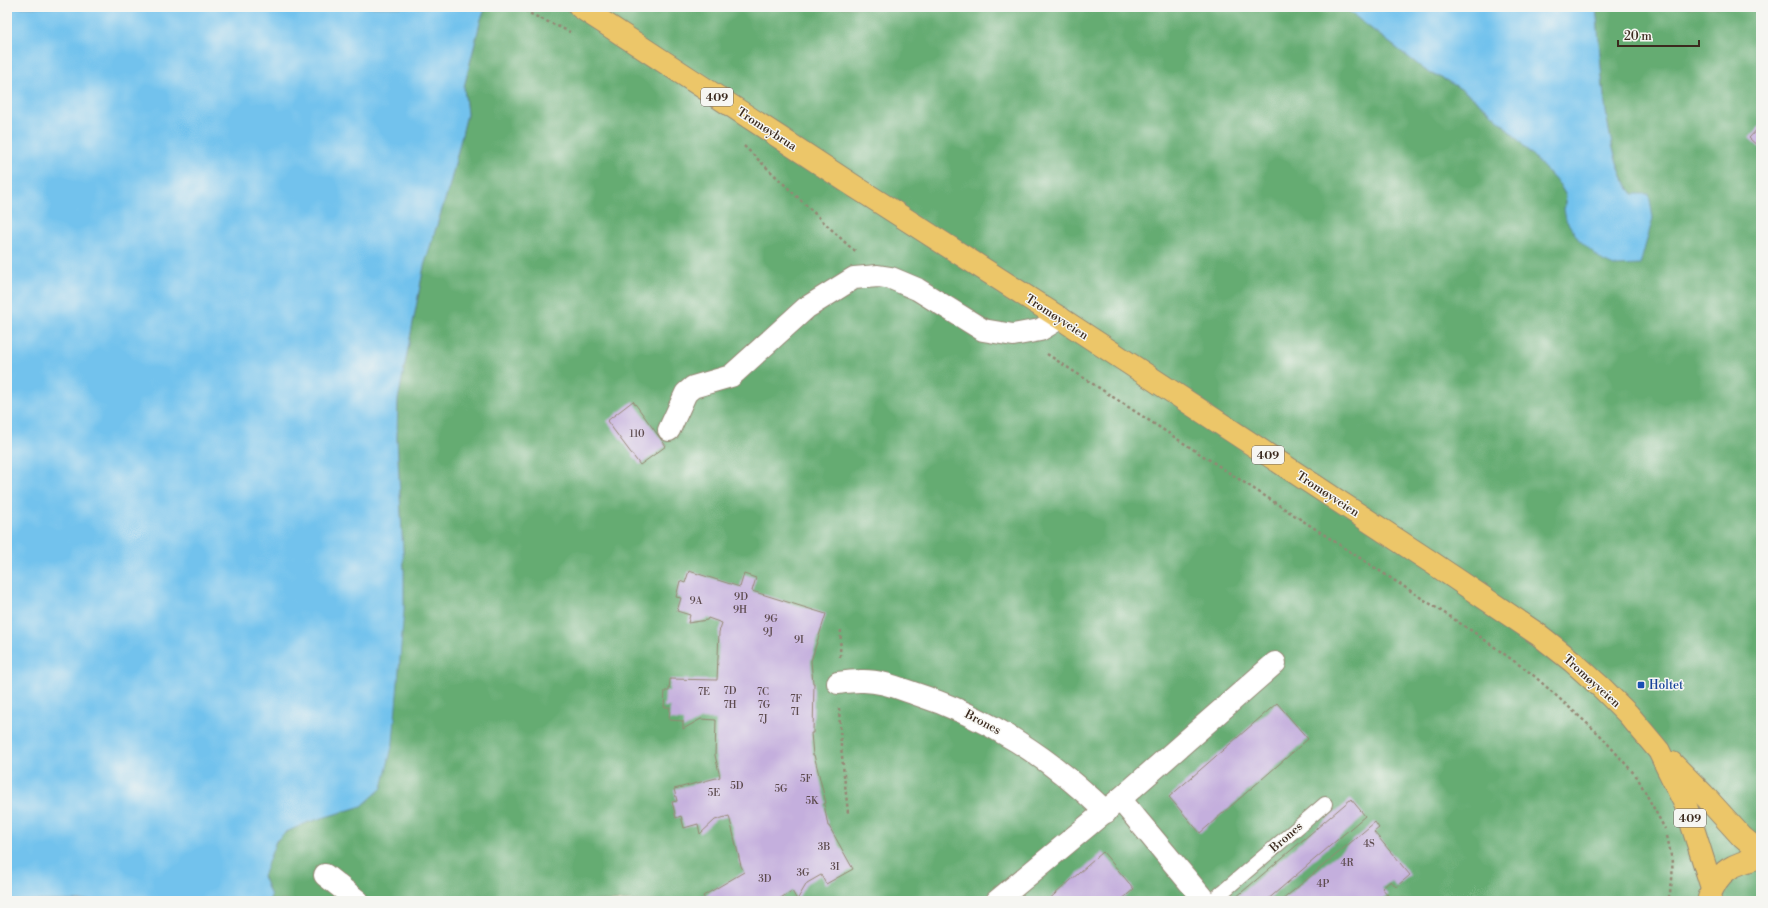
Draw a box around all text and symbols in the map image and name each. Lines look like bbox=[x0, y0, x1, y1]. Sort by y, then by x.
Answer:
scale bar bbox=[1618, 22, 1699, 48]
text: 20 m bbox=[1624, 29, 1652, 44]
road number: 409 bbox=[701, 88, 733, 106]
street label: Tromøybrua bbox=[734, 105, 800, 155]
street label: Tromøyveien bbox=[1023, 292, 1091, 343]
house number: 110 bbox=[629, 428, 645, 440]
road number: 409 bbox=[1252, 446, 1284, 464]
street label: Tromøyveien bbox=[1294, 469, 1362, 520]
house number: 9D bbox=[734, 591, 748, 603]
house number: 9A bbox=[690, 595, 704, 607]
house number: 9H bbox=[733, 604, 747, 616]
house number: 9G bbox=[764, 613, 778, 625]
house number: 9J bbox=[763, 626, 773, 638]
house number: 9I bbox=[794, 634, 804, 646]
street label: Tromøyveien bbox=[1560, 652, 1623, 711]
place label: Holtet bbox=[1649, 678, 1684, 693]
marker: Holtet bbox=[1636, 680, 1646, 690]
house number: 7D bbox=[724, 685, 737, 697]
house number: 7E bbox=[698, 686, 710, 698]
house number: 7C bbox=[757, 686, 769, 698]
house number: 7F bbox=[790, 693, 802, 705]
house number: 7H bbox=[723, 699, 737, 711]
house number: 7G bbox=[758, 699, 771, 711]
house number: 7I bbox=[791, 706, 800, 718]
street label: Brones bbox=[961, 706, 1003, 738]
house number: 7J bbox=[758, 713, 768, 725]
house number: 5F bbox=[800, 773, 812, 785]
house number: 5D bbox=[730, 780, 744, 792]
house number: 5G bbox=[775, 783, 788, 795]
house number: 5E bbox=[708, 787, 720, 799]
house number: 5K bbox=[806, 795, 819, 807]
road number: 409 bbox=[1674, 809, 1706, 827]
street label: Brones bbox=[1266, 819, 1306, 856]
house number: 4S bbox=[1363, 838, 1375, 850]
house number: 3B bbox=[818, 841, 830, 853]
house number: 4R bbox=[1341, 857, 1355, 869]
house number: 3I bbox=[830, 861, 840, 873]
house number: 3G bbox=[797, 867, 810, 879]
house number: 3D bbox=[758, 873, 772, 885]
house number: 4P bbox=[1317, 878, 1330, 890]

